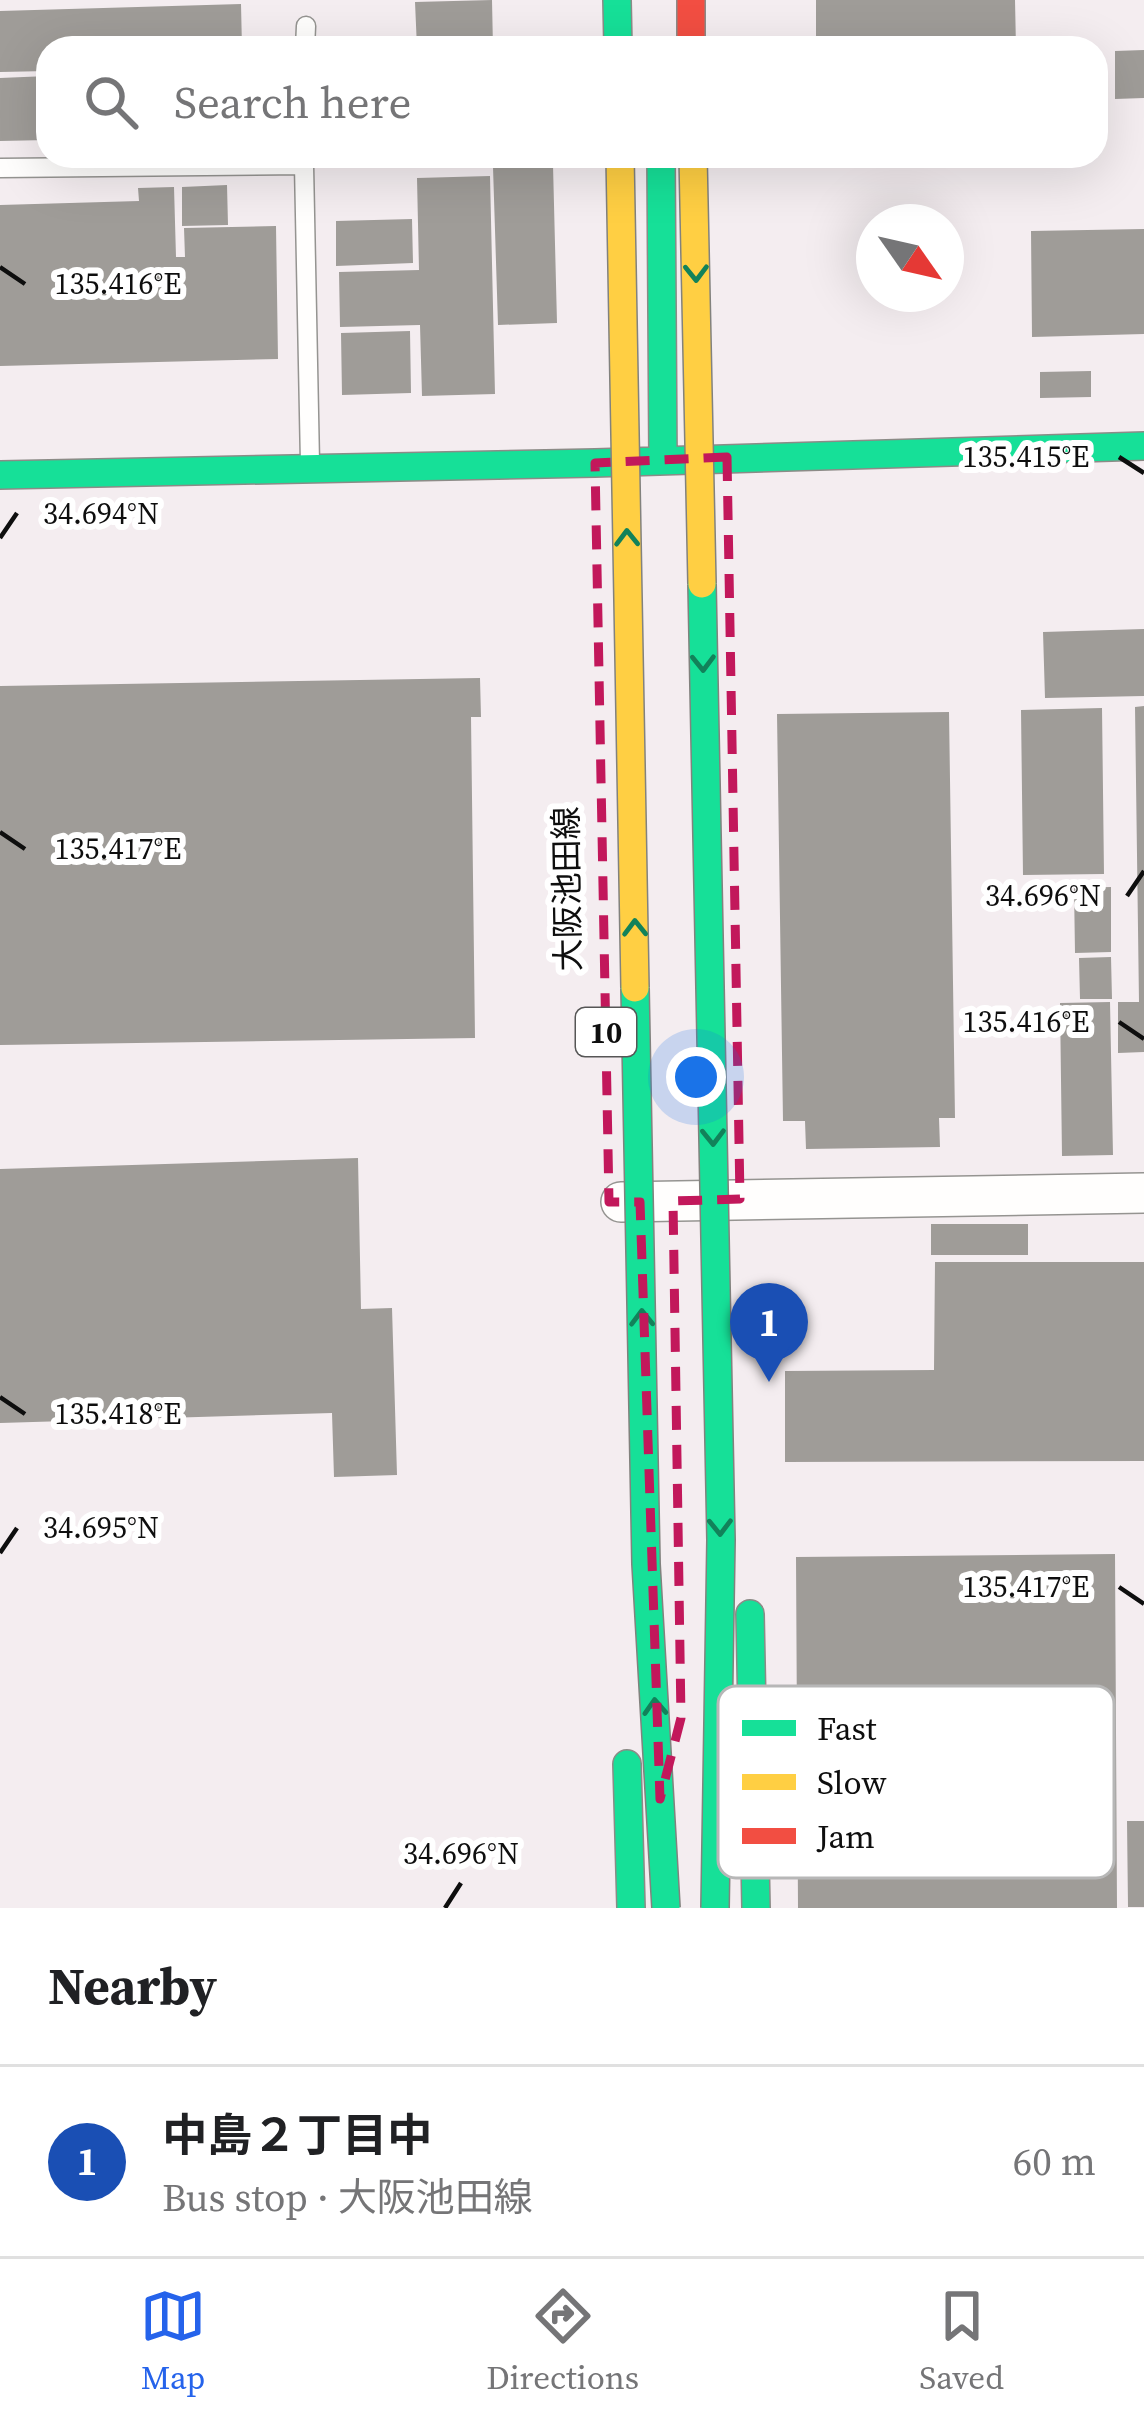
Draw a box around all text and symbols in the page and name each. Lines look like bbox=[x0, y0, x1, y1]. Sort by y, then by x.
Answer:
search box bbox=[36, 36, 1108, 168]
icon: search bbox=[78, 69, 144, 135]
text: Search here bbox=[174, 71, 411, 133]
north arrow bbox=[856, 204, 964, 312]
text: 135.416°E bbox=[55, 263, 181, 304]
one-way arrow bbox=[682, 264, 708, 283]
text: 135.415°E bbox=[963, 436, 1089, 477]
text: 34.694°N bbox=[43, 493, 159, 534]
one-way arrow bbox=[615, 528, 641, 547]
one-way arrow bbox=[690, 654, 716, 673]
street label: 大阪池田線 bbox=[543, 806, 591, 972]
text: 135.417°E bbox=[55, 828, 181, 869]
text: 34.696°N bbox=[985, 875, 1101, 916]
one-way arrow bbox=[622, 918, 648, 937]
text: 135.416°E bbox=[963, 1001, 1089, 1042]
road number: 10 bbox=[576, 1008, 636, 1056]
your location bbox=[666, 1047, 726, 1107]
one-way arrow bbox=[699, 1128, 725, 1147]
pin: 1 bbox=[730, 1283, 808, 1382]
one-way arrow bbox=[629, 1308, 655, 1327]
text: 135.418°E bbox=[55, 1393, 181, 1434]
text: 34.695°N bbox=[43, 1507, 159, 1548]
one-way arrow bbox=[707, 1518, 733, 1537]
text: 135.417°E bbox=[963, 1566, 1089, 1607]
legend bbox=[718, 1686, 1114, 1878]
one-way arrow bbox=[642, 1697, 668, 1716]
text: Fast bbox=[817, 1706, 877, 1751]
text: Slow bbox=[817, 1760, 887, 1805]
text: Jam bbox=[816, 1814, 875, 1859]
text: 34.696°N bbox=[403, 1833, 519, 1874]
text: Nearby bbox=[48, 1951, 217, 2021]
text: 中島２丁目中 bbox=[162, 2104, 432, 2166]
text: 1 bbox=[76, 2135, 98, 2188]
text: 60 m bbox=[1013, 2135, 1096, 2188]
text: Bus stop · 大阪池田線 bbox=[162, 2171, 533, 2224]
tab: Map bbox=[140, 2283, 206, 2400]
tab: Directions bbox=[486, 2283, 639, 2400]
tab: Saved bbox=[919, 2283, 1004, 2400]

